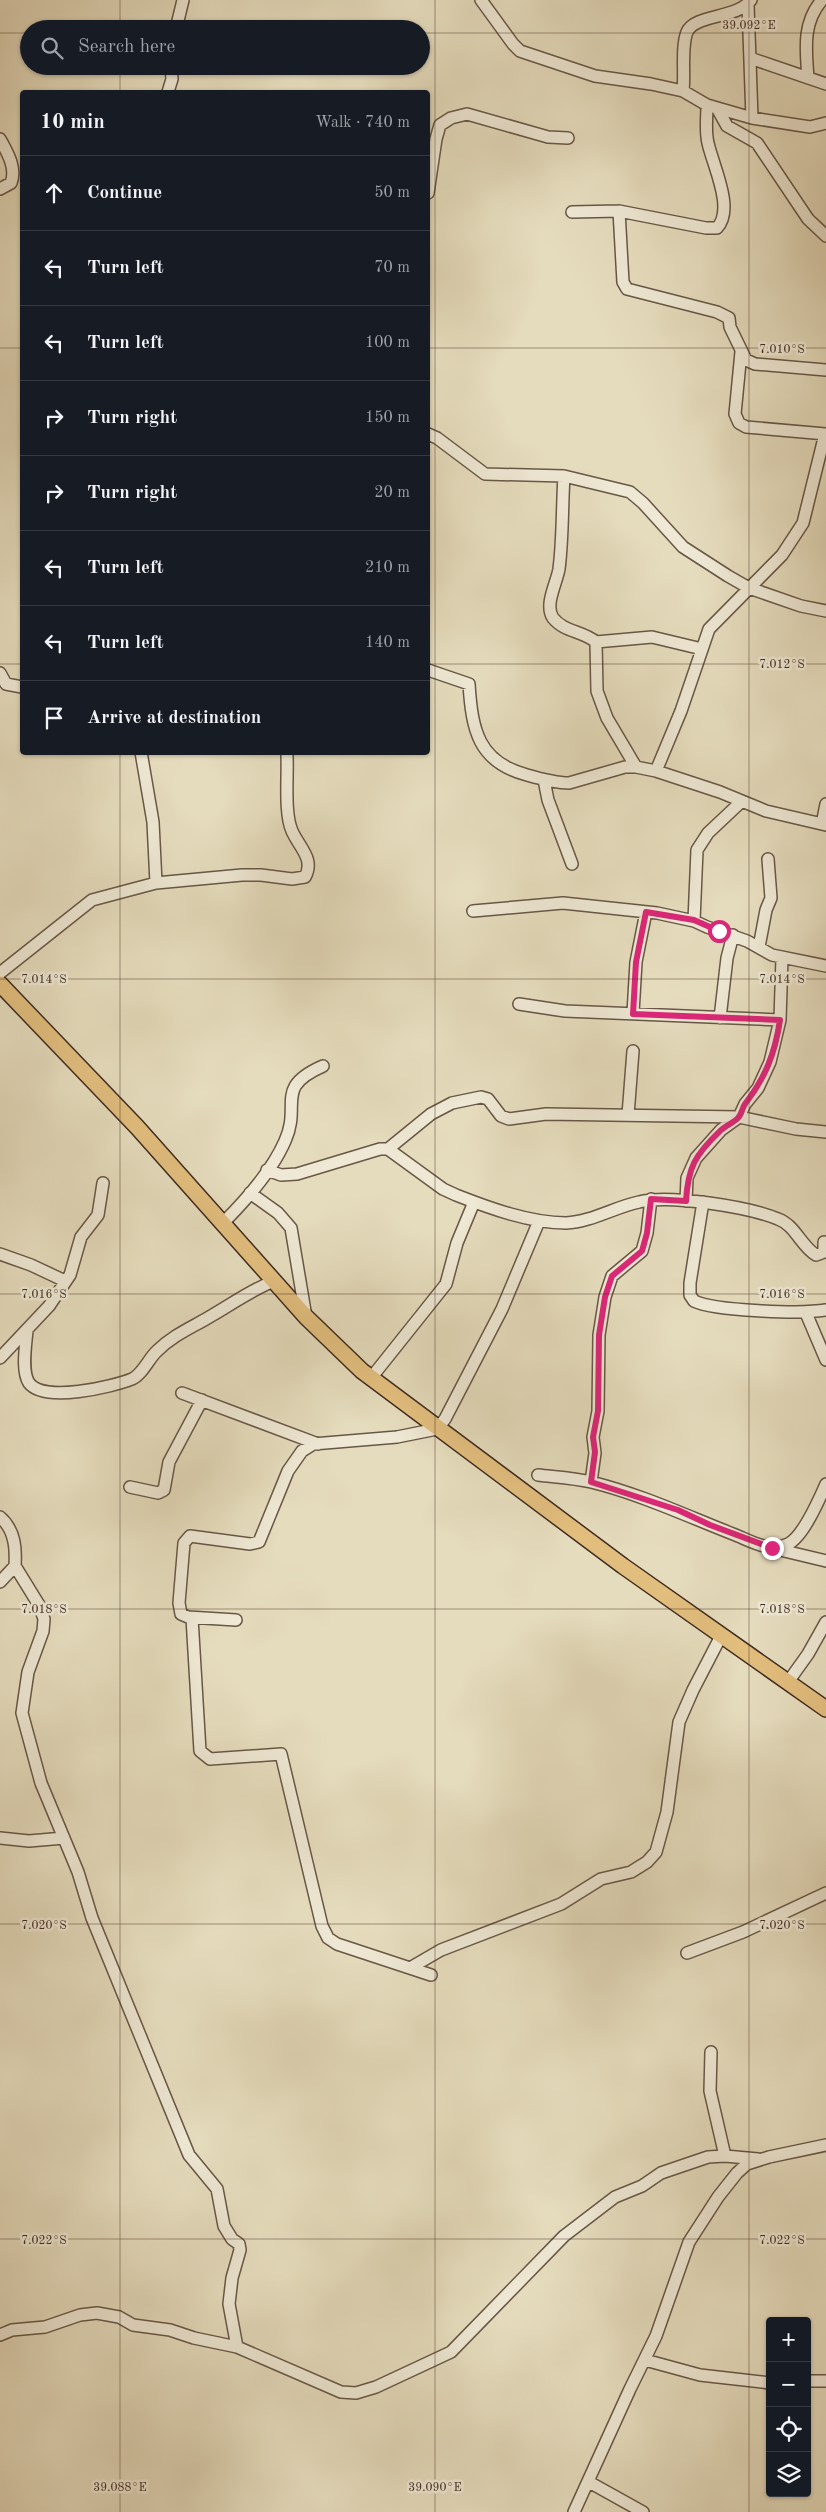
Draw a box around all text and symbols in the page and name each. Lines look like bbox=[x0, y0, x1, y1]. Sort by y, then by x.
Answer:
search box bbox=[20, 20, 430, 75]
text: 39.092°E bbox=[722, 20, 776, 32]
icon: search bbox=[38, 34, 66, 62]
text: Search here bbox=[78, 38, 175, 57]
text: 10 min bbox=[40, 112, 105, 133]
text: Walk · 740 m bbox=[315, 115, 410, 131]
icon: ahead bbox=[40, 179, 68, 207]
text: Continue bbox=[87, 184, 162, 203]
text: 50 m bbox=[374, 185, 410, 201]
icon: left bbox=[40, 254, 68, 282]
text: Turn left bbox=[87, 259, 164, 278]
text: 70 m bbox=[374, 260, 410, 276]
icon: left bbox=[40, 329, 68, 357]
text: Turn left bbox=[87, 334, 164, 353]
text: 100 m bbox=[365, 335, 410, 351]
text: 7.010°S bbox=[759, 344, 805, 356]
icon: right bbox=[40, 404, 68, 432]
text: Turn right bbox=[87, 409, 177, 428]
text: 150 m bbox=[365, 410, 410, 426]
icon: right bbox=[40, 479, 68, 507]
text: Turn right bbox=[87, 484, 177, 503]
text: 20 m bbox=[374, 485, 410, 501]
icon: left bbox=[40, 554, 68, 582]
text: Turn left bbox=[87, 559, 164, 578]
text: 210 m bbox=[365, 560, 410, 576]
icon: left bbox=[40, 629, 68, 657]
text: Turn left bbox=[87, 634, 164, 653]
text: 140 m bbox=[365, 635, 410, 651]
text: 7.012°S bbox=[759, 659, 805, 671]
icon: arrive bbox=[40, 704, 68, 732]
text: Arrive at destination bbox=[87, 709, 261, 728]
route start bbox=[708, 920, 731, 943]
text: 7.014°S bbox=[21, 974, 67, 986]
text: 7.014°S bbox=[759, 974, 805, 986]
text: 7.016°S bbox=[21, 1289, 67, 1301]
text: 7.016°S bbox=[759, 1289, 805, 1301]
route end bbox=[761, 1537, 784, 1560]
text: 7.018°S bbox=[21, 1604, 67, 1616]
text: 7.018°S bbox=[759, 1604, 805, 1616]
text: 7.020°S bbox=[21, 1920, 67, 1932]
text: 7.020°S bbox=[759, 1920, 805, 1932]
text: 7.022°S bbox=[21, 2235, 67, 2247]
text: 7.022°S bbox=[759, 2235, 805, 2247]
map controls bbox=[766, 2317, 811, 2497]
button: + bbox=[766, 2317, 811, 2362]
button: − bbox=[766, 2362, 811, 2407]
button: locate bbox=[766, 2407, 811, 2452]
button: layers bbox=[766, 2452, 811, 2497]
text: 39.088°E bbox=[93, 2482, 147, 2494]
text: 39.090°E bbox=[408, 2482, 462, 2494]

